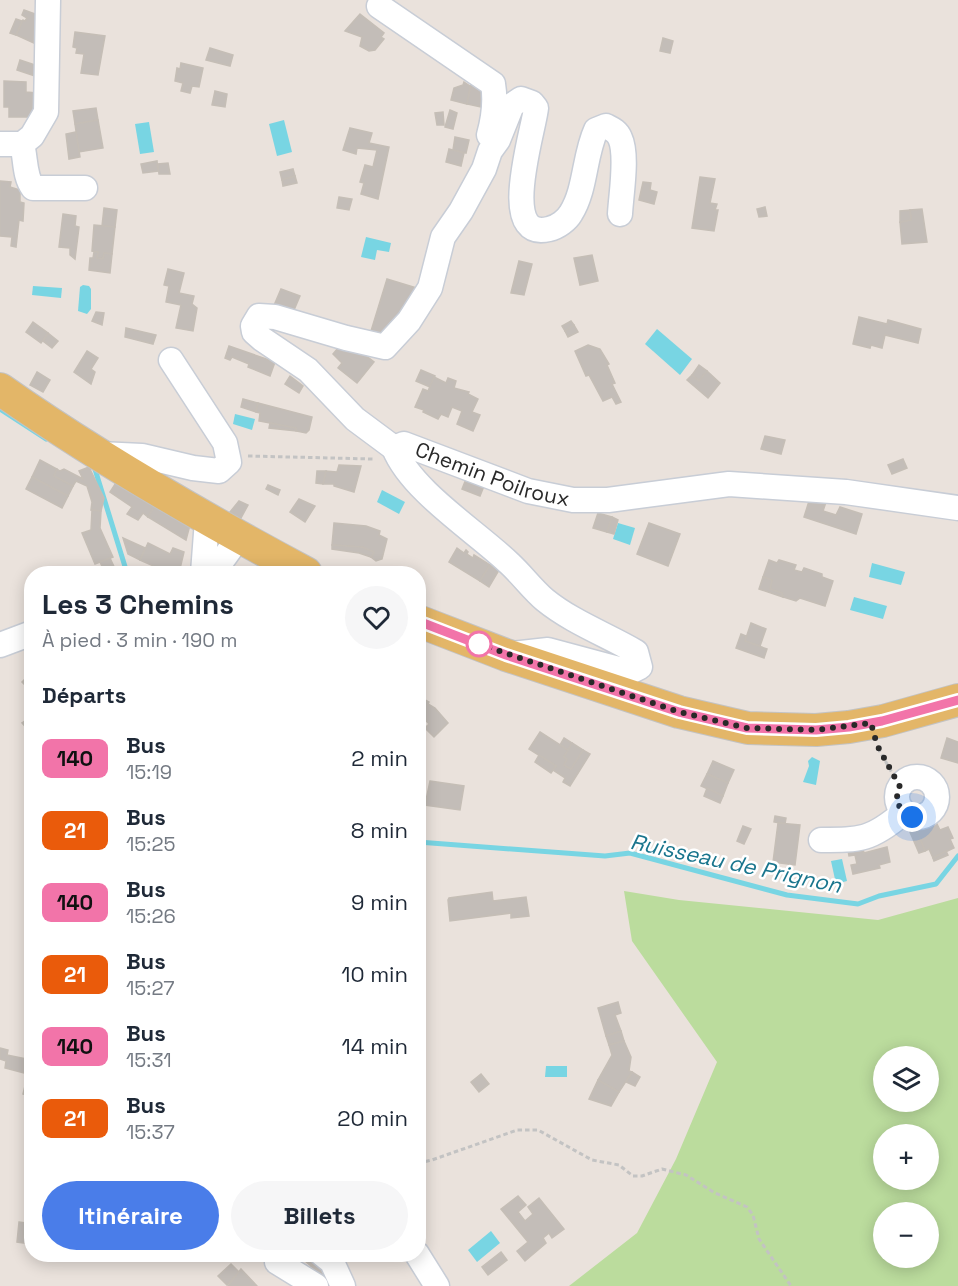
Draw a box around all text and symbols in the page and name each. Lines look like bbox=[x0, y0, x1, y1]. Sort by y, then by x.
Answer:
street label: Chemin Poilroux bbox=[412, 436, 572, 512]
text: Les 3 Chemins bbox=[42, 586, 234, 622]
button: heart bbox=[345, 586, 408, 649]
text: À pied · 3 min · 190 m bbox=[42, 627, 237, 653]
unlabelled marker bbox=[466, 631, 492, 657]
text: Départs bbox=[42, 681, 126, 709]
text: Bus bbox=[126, 731, 166, 759]
text: 2 min bbox=[351, 744, 408, 772]
text: 140 bbox=[57, 745, 93, 772]
text: 15:19 bbox=[126, 759, 172, 785]
your location bbox=[897, 802, 927, 832]
text: Bus bbox=[126, 803, 166, 831]
text: 8 min bbox=[351, 816, 408, 844]
text: 21 bbox=[64, 817, 86, 844]
water label: Ruisseau de Prignon bbox=[628, 827, 845, 899]
text: 15:25 bbox=[126, 831, 175, 857]
text: Bus bbox=[126, 875, 166, 903]
text: 9 min bbox=[351, 888, 408, 916]
text: 140 bbox=[57, 889, 93, 916]
text: 15:26 bbox=[126, 903, 176, 929]
text: Bus bbox=[126, 947, 166, 975]
text: 10 min bbox=[341, 960, 408, 988]
text: 21 bbox=[64, 961, 86, 988]
text: 15:27 bbox=[126, 975, 175, 1001]
text: Bus bbox=[126, 1019, 166, 1047]
text: 14 min bbox=[342, 1032, 408, 1060]
text: 140 bbox=[57, 1033, 93, 1060]
map controls bbox=[873, 1046, 939, 1268]
button: layers bbox=[873, 1046, 939, 1112]
text: 15:31 bbox=[126, 1047, 172, 1073]
text: Bus bbox=[126, 1091, 166, 1119]
text: 20 min bbox=[337, 1104, 408, 1132]
text: 21 bbox=[64, 1105, 86, 1132]
text: 15:37 bbox=[126, 1119, 175, 1145]
button: + bbox=[873, 1124, 939, 1190]
button: Itinéraire bbox=[42, 1181, 219, 1250]
button: Billets bbox=[231, 1181, 408, 1250]
button: − bbox=[873, 1202, 939, 1268]

